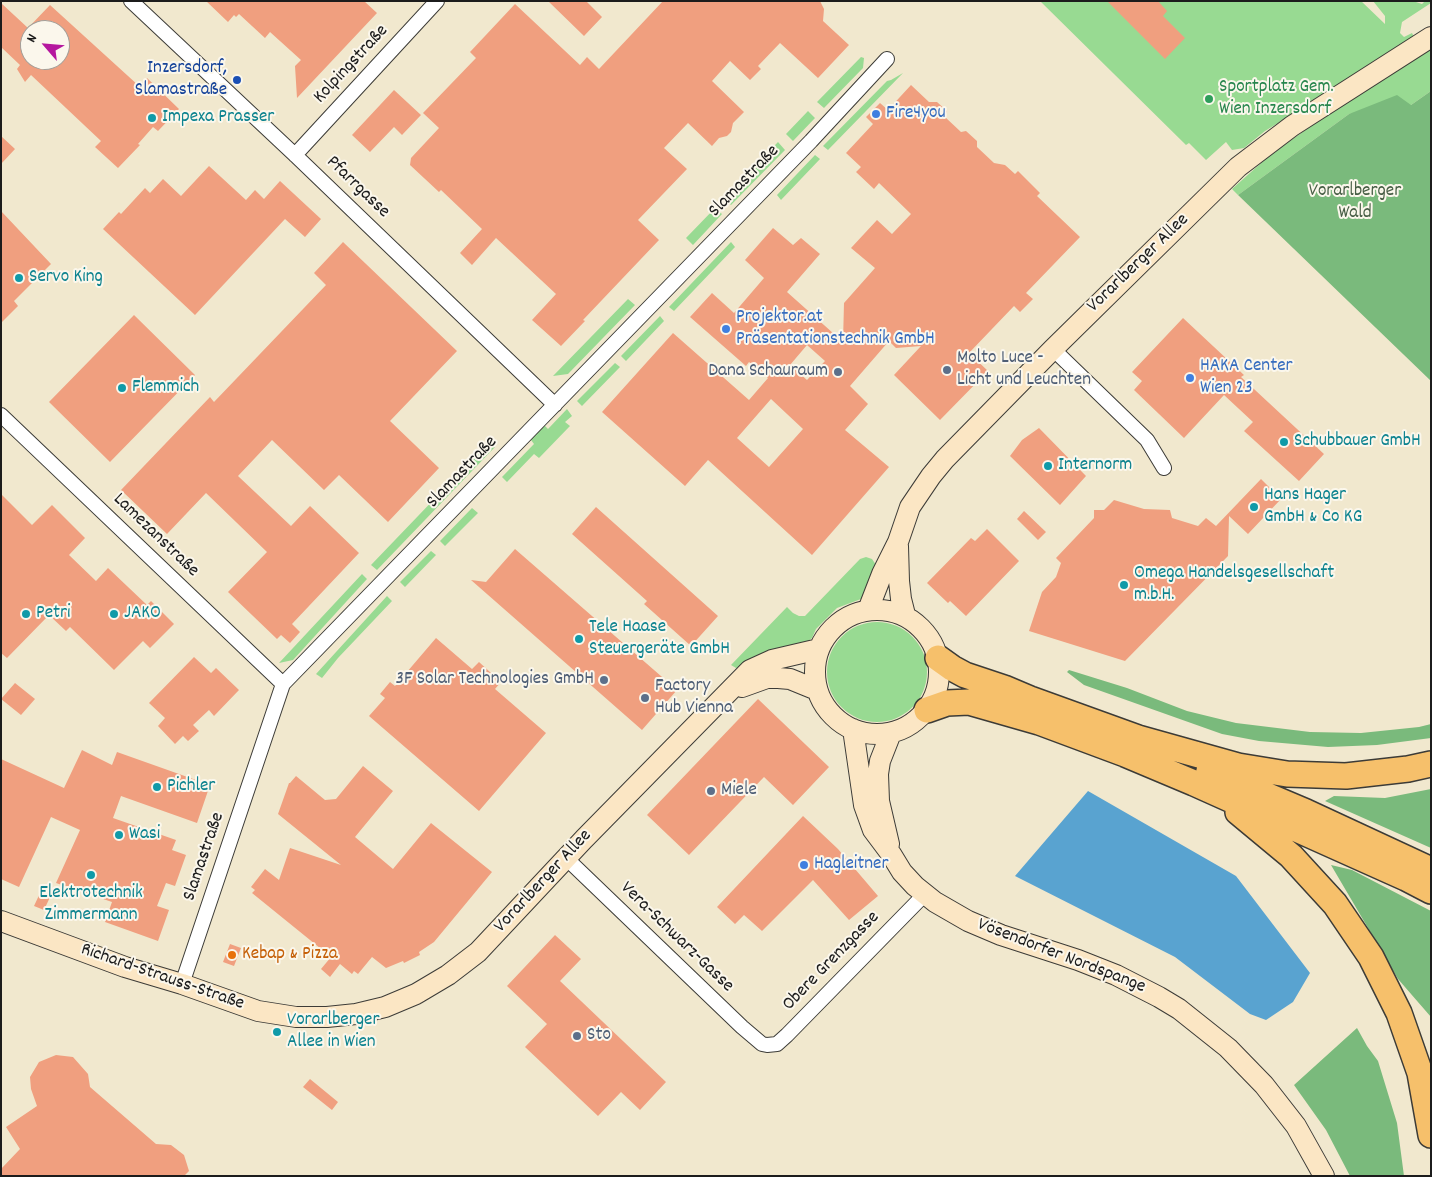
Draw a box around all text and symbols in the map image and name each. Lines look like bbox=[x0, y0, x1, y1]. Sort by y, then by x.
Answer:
north arrow bbox=[20, 20, 70, 70]
street label: Kolpingstraße bbox=[310, 21, 394, 109]
text: N bbox=[22, 31, 43, 46]
place label: Inzersdorf, Slamastraße bbox=[135, 58, 227, 102]
marker: Inzersdorf, Slamastraße bbox=[231, 74, 243, 86]
place label: Sportplatz Gem. Wien Inzersdorf bbox=[1219, 77, 1334, 121]
marker: Sportplatz Gem. Wien Inzersdorf bbox=[1203, 93, 1215, 105]
place label: Fire4you bbox=[886, 103, 946, 125]
place label: Impexa Prasser bbox=[162, 107, 274, 129]
marker: Fire4you bbox=[870, 108, 882, 120]
marker: Impexa Prasser bbox=[146, 112, 158, 124]
street label: Slamastraße bbox=[705, 141, 785, 223]
street label: Pfarrgasse bbox=[320, 152, 394, 224]
park label: Vorarlberger Wald bbox=[1309, 181, 1401, 225]
street label: Vorarlberger Allee bbox=[1083, 210, 1195, 318]
place label: Servo King bbox=[29, 267, 103, 289]
marker: Servo King bbox=[13, 272, 25, 284]
place label: Projektor.at Präsentationstechnik GmbH bbox=[736, 307, 935, 351]
marker: Projektor.at Präsentationstechnik GmbH bbox=[720, 323, 732, 335]
place label: Molto Luce - Licht und Leuchten bbox=[957, 348, 1091, 392]
place label: HAKA Center Wien 23 bbox=[1200, 356, 1293, 400]
place label: Dana Schauraum bbox=[708, 361, 828, 383]
marker: Molto Luce - Licht und Leuchten bbox=[941, 364, 953, 376]
marker: Dana Schauraum bbox=[832, 366, 844, 378]
marker: HAKA Center Wien 23 bbox=[1184, 372, 1196, 384]
place label: Flemmich bbox=[132, 377, 199, 399]
marker: Flemmich bbox=[116, 382, 128, 394]
place label: Schubbauer GmbH bbox=[1294, 431, 1421, 453]
street label: Slamastraße bbox=[423, 432, 503, 514]
marker: Schubbauer GmbH bbox=[1278, 436, 1290, 448]
place label: Internorm bbox=[1058, 455, 1132, 477]
marker: Internorm bbox=[1042, 460, 1054, 472]
place label: Hans Hager GmbH & Co KG bbox=[1264, 485, 1362, 529]
street label: Lamezanstraße bbox=[107, 489, 203, 583]
marker: Hans Hager GmbH & Co KG bbox=[1248, 501, 1260, 513]
place label: Omega Handelsgesellschaft m.b.H. bbox=[1134, 563, 1334, 607]
marker: Omega Handelsgesellschaft m.b.H. bbox=[1118, 579, 1130, 591]
place label: Petri bbox=[36, 603, 71, 625]
place label: JAKO bbox=[124, 603, 161, 625]
marker: Petri bbox=[20, 608, 32, 620]
marker: JAKO bbox=[108, 608, 120, 620]
place label: Tele Haase Steuergeräte GmbH bbox=[589, 617, 730, 661]
marker: Tele Haase Steuergeräte GmbH bbox=[573, 633, 585, 645]
place label: 3F Solar Technologies GmbH bbox=[395, 669, 594, 691]
marker: 3F Solar Technologies GmbH bbox=[598, 674, 610, 686]
place label: Factory Hub Vienna bbox=[655, 676, 733, 720]
marker: Factory Hub Vienna bbox=[639, 692, 651, 704]
place label: Pichler bbox=[167, 776, 215, 798]
place label: Miele bbox=[721, 780, 757, 802]
marker: Pichler bbox=[151, 781, 163, 793]
marker: Miele bbox=[705, 785, 717, 797]
street label: Slamastraße bbox=[179, 810, 231, 904]
place label: Wasi bbox=[129, 824, 160, 846]
street label: Vorarlberger Allee bbox=[490, 826, 598, 938]
marker: Wasi bbox=[113, 829, 125, 841]
place label: Hagleitner bbox=[814, 854, 889, 876]
marker: Hagleitner bbox=[798, 859, 810, 871]
marker: Elektrotechnik Zimmermann bbox=[85, 869, 97, 881]
street label: Vera-Schwarz-Gasse bbox=[614, 878, 738, 998]
place label: Elektrotechnik Zimmermann bbox=[39, 883, 143, 927]
street label: Obere Grenzgasse bbox=[779, 907, 885, 1017]
street label: Vösendorfer Nordspange bbox=[974, 914, 1148, 1000]
street label: Richard-Strauss-Straße bbox=[77, 939, 247, 1017]
place label: Kebap & Pizza bbox=[242, 944, 338, 966]
marker: Kebap & Pizza bbox=[226, 949, 238, 961]
place label: Vorarlberger Allee in Wien bbox=[287, 1010, 379, 1054]
place label: Sto bbox=[587, 1025, 611, 1047]
marker: Vorarlberger Allee in Wien bbox=[271, 1026, 283, 1038]
marker: Sto bbox=[571, 1030, 583, 1042]

